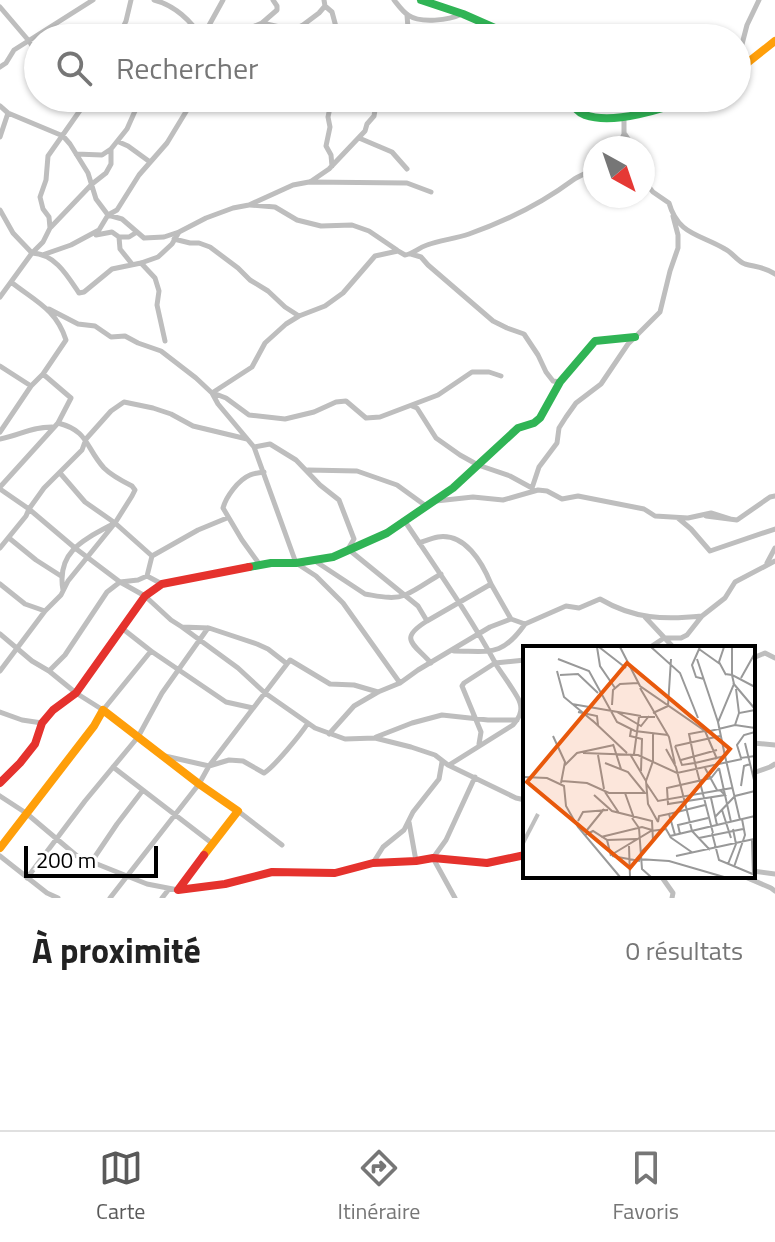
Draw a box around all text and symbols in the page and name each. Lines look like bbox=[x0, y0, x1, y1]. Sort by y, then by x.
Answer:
search box bbox=[24, 24, 751, 112]
text: Rechercher bbox=[116, 45, 259, 91]
icon: search bbox=[52, 46, 96, 90]
north arrow bbox=[583, 136, 655, 208]
inset map bbox=[523, 646, 755, 878]
scale bar bbox=[24, 842, 158, 878]
text: 200 m bbox=[36, 843, 96, 877]
text: À proximité bbox=[32, 924, 201, 976]
text: 0 résultats bbox=[626, 931, 743, 970]
tab: Carte bbox=[96, 1146, 145, 1228]
tab: Itinéraire bbox=[338, 1146, 420, 1228]
tab: Favoris bbox=[613, 1146, 679, 1228]

